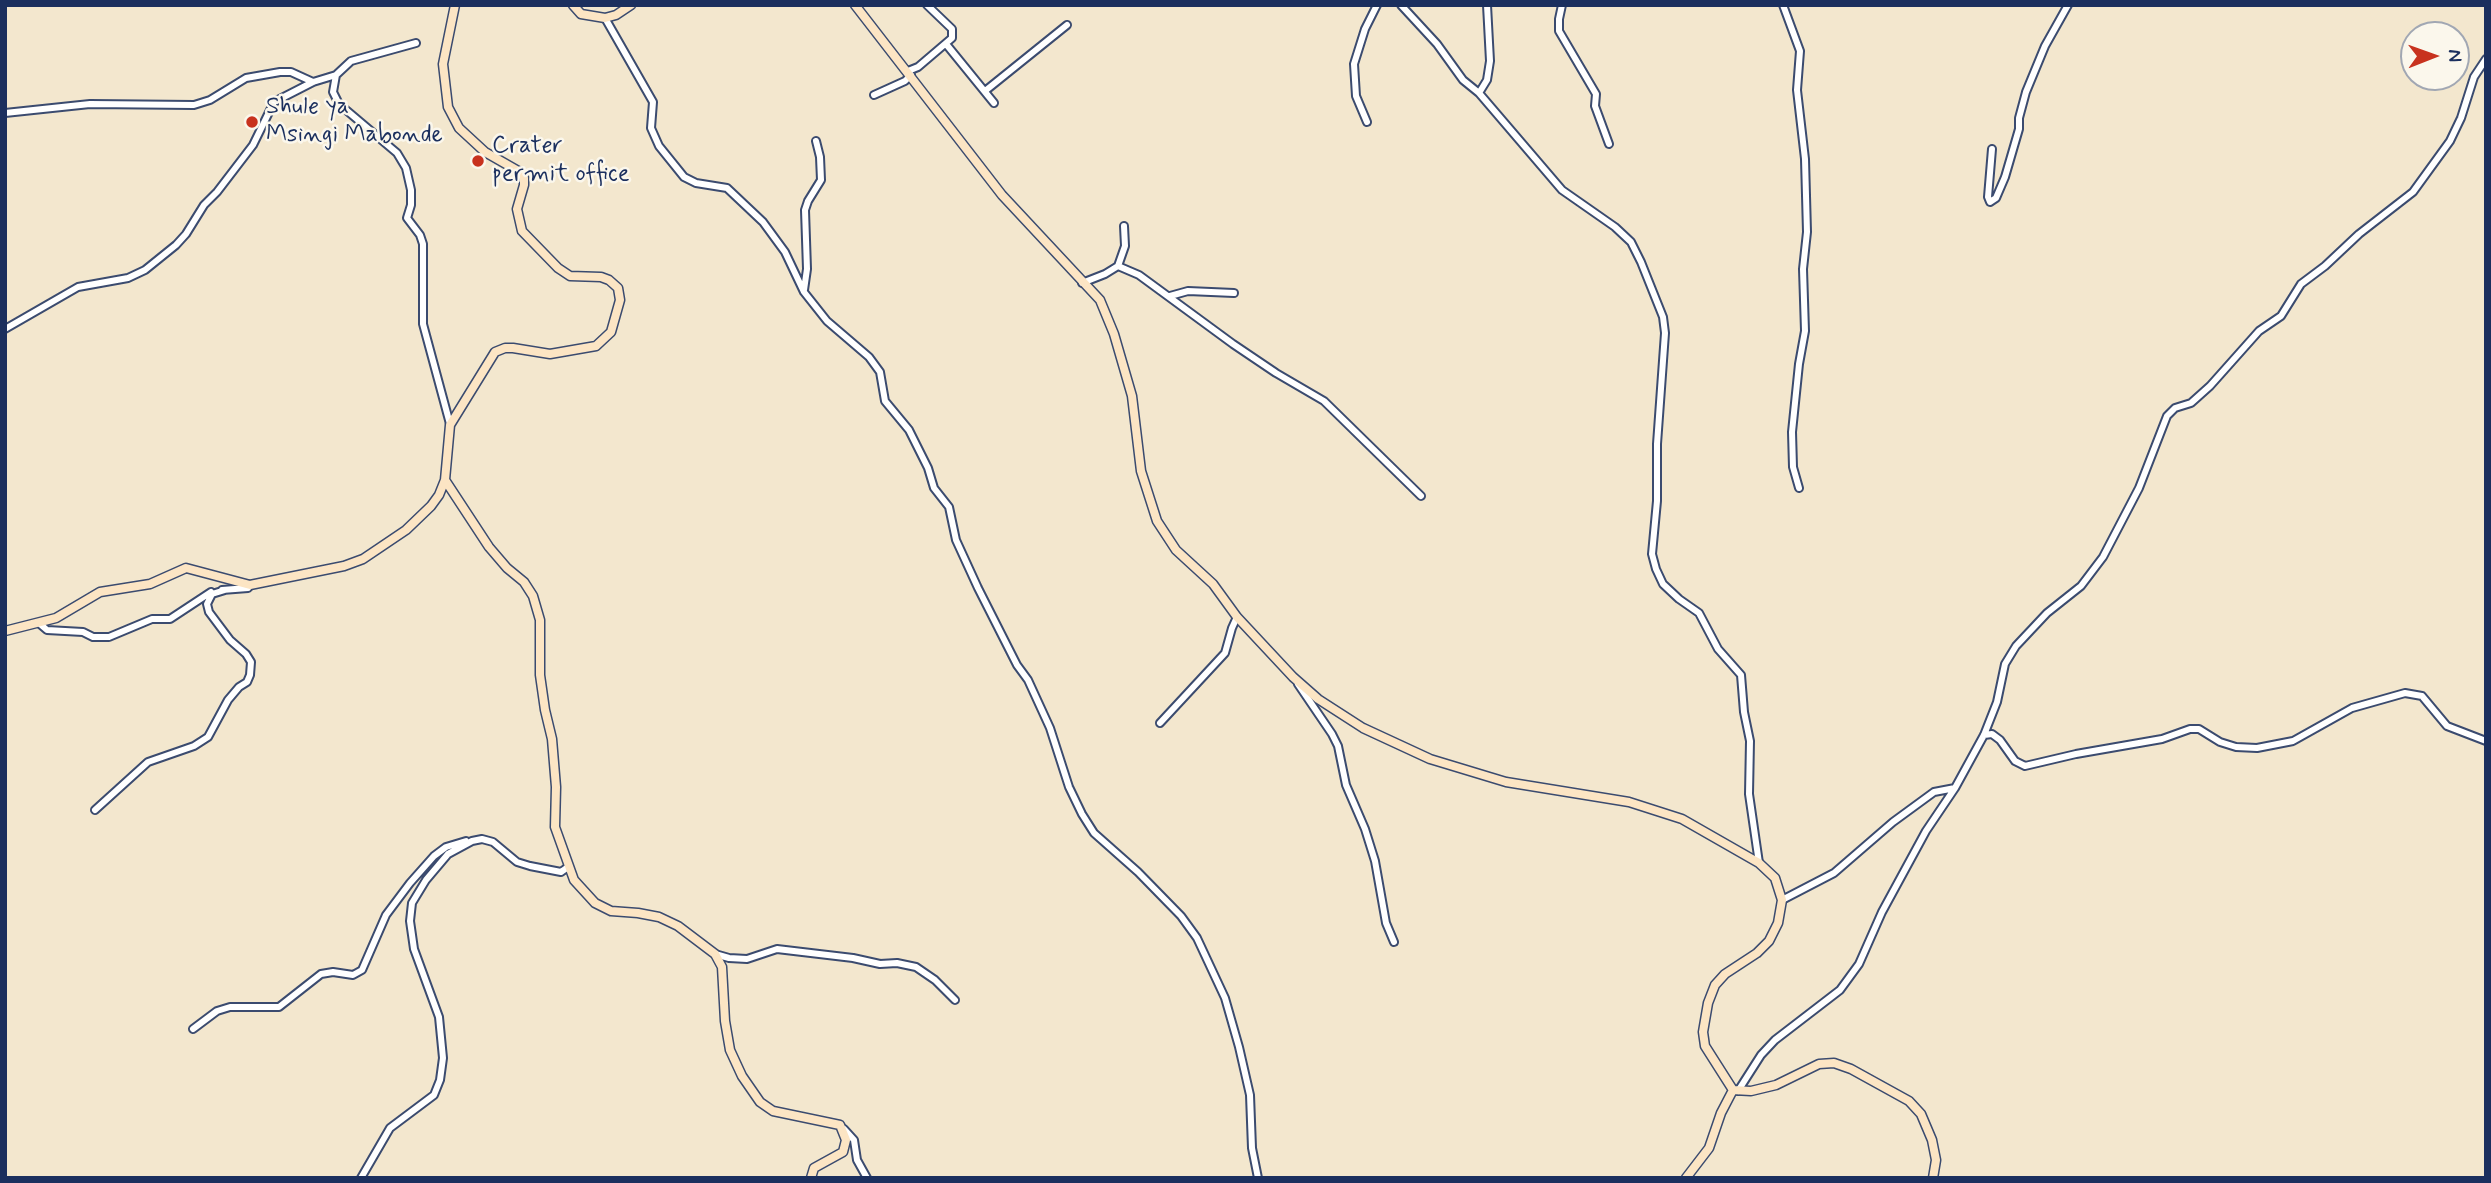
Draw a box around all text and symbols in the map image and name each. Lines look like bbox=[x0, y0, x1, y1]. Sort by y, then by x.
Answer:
north arrow bbox=[2400, 21, 2470, 91]
text: N bbox=[2442, 49, 2467, 62]
place label: Shule ya Msingi Mabonde bbox=[266, 94, 443, 150]
marker: Shule ya Msingi Mabonde bbox=[244, 114, 260, 130]
place label: Crater permit office bbox=[492, 133, 630, 189]
marker: Crater permit office bbox=[470, 153, 486, 169]

